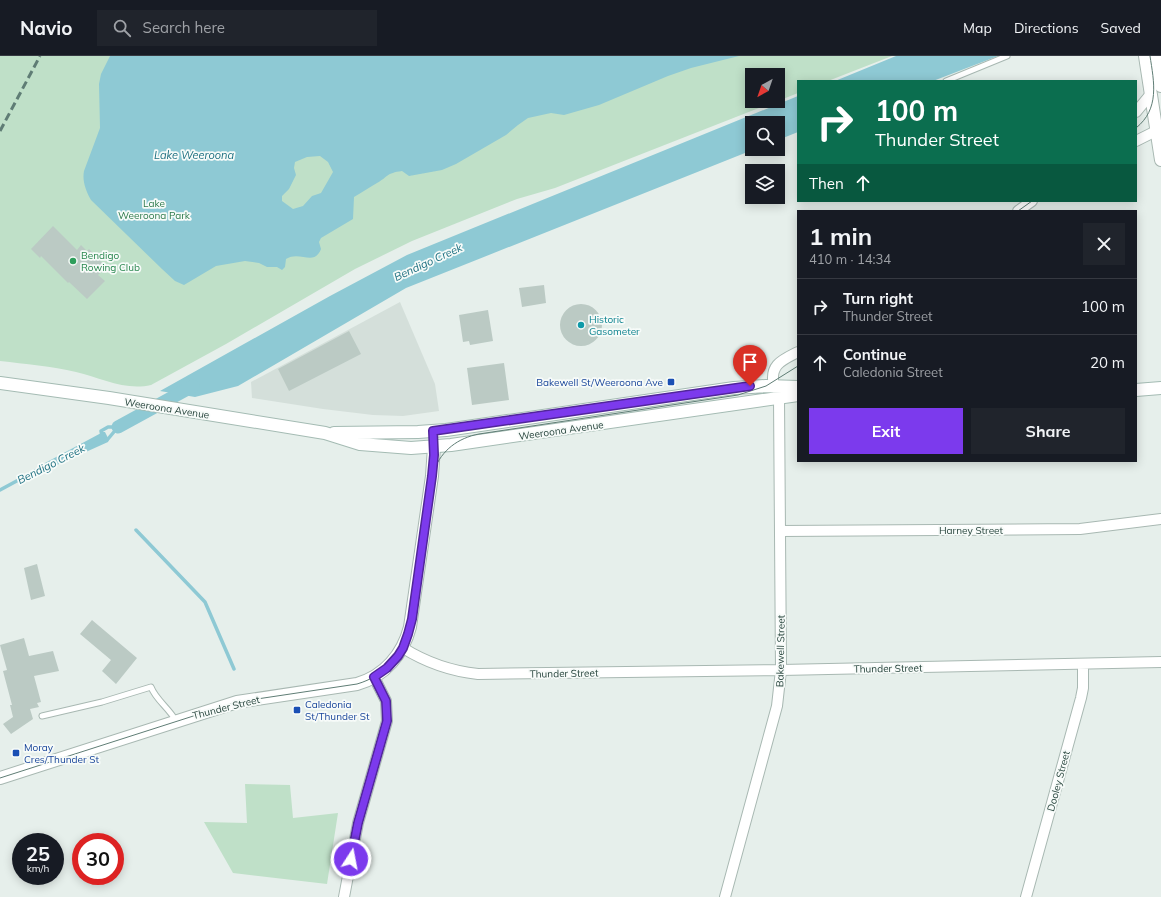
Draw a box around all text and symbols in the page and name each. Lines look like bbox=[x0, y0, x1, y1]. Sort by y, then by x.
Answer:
search box bbox=[97, 10, 377, 46]
text: Navio bbox=[20, 16, 73, 40]
icon: search bbox=[111, 17, 133, 39]
text: Search here bbox=[143, 18, 225, 37]
text: Map bbox=[963, 19, 992, 37]
text: Directions bbox=[1014, 19, 1079, 37]
text: Saved bbox=[1101, 19, 1141, 37]
north arrow bbox=[745, 68, 785, 108]
map controls bbox=[745, 68, 785, 204]
text: 100 m bbox=[875, 93, 958, 128]
icon: right bbox=[809, 96, 861, 148]
button: search bbox=[745, 116, 785, 156]
text: Thunder Street bbox=[875, 128, 999, 151]
water label: Lake Weeroona bbox=[154, 148, 234, 162]
button: layers bbox=[745, 164, 785, 204]
icon: ahead bbox=[852, 172, 874, 194]
text: Then bbox=[809, 174, 844, 193]
park label: Lake Weeroona Park bbox=[118, 197, 191, 222]
text: 1 min bbox=[809, 221, 872, 251]
button: close bbox=[1083, 223, 1125, 265]
water label: Bendigo Creek bbox=[392, 240, 465, 284]
place label: Bendigo Rowing Club bbox=[81, 249, 140, 274]
text: 410 m · 14:34 bbox=[809, 251, 891, 267]
marker: Bendigo Rowing Club bbox=[68, 256, 78, 266]
text: Turn right bbox=[843, 289, 913, 308]
icon: right bbox=[809, 296, 831, 318]
text: 100 m bbox=[1081, 297, 1125, 316]
text: Thunder Street bbox=[843, 308, 933, 324]
place label: Historic Gasometer bbox=[589, 313, 640, 338]
marker: Historic Gasometer bbox=[576, 320, 586, 330]
pin bbox=[733, 345, 767, 386]
text: Continue bbox=[843, 345, 906, 364]
icon: arrive bbox=[739, 351, 761, 373]
icon: ahead bbox=[809, 352, 831, 374]
text: 20 m bbox=[1090, 353, 1125, 372]
text: Caledonia Street bbox=[843, 364, 943, 380]
place label: Bakewell St/Weeroona Ave bbox=[536, 376, 663, 389]
marker: Bakewell St/Weeroona Ave bbox=[666, 377, 676, 387]
street label: Weeroona Avenue bbox=[124, 395, 210, 422]
button: Exit bbox=[809, 408, 963, 454]
button: Share bbox=[971, 408, 1125, 454]
street label: Weeroona Avenue bbox=[518, 418, 604, 443]
water label: Bendigo Creek bbox=[15, 441, 87, 487]
street label: Harney Street bbox=[939, 524, 1004, 537]
street label: Bakewell Street bbox=[773, 614, 788, 687]
street label: Thunder Street bbox=[853, 661, 923, 676]
street label: Thunder Street bbox=[529, 666, 599, 681]
street label: Thunder Street bbox=[191, 693, 262, 722]
place label: Caledonia St/Thunder St bbox=[305, 698, 370, 723]
marker: Caledonia St/Thunder St bbox=[292, 705, 302, 715]
place label: Moray Cres/Thunder St bbox=[24, 741, 99, 766]
marker: Moray Cres/Thunder St bbox=[11, 748, 21, 758]
street label: Dooley Street bbox=[1044, 749, 1073, 813]
speed limit sign: 30 bbox=[72, 833, 124, 885]
position arrow bbox=[330, 838, 372, 880]
text: 25 bbox=[26, 841, 50, 866]
text: km/h bbox=[27, 862, 49, 875]

